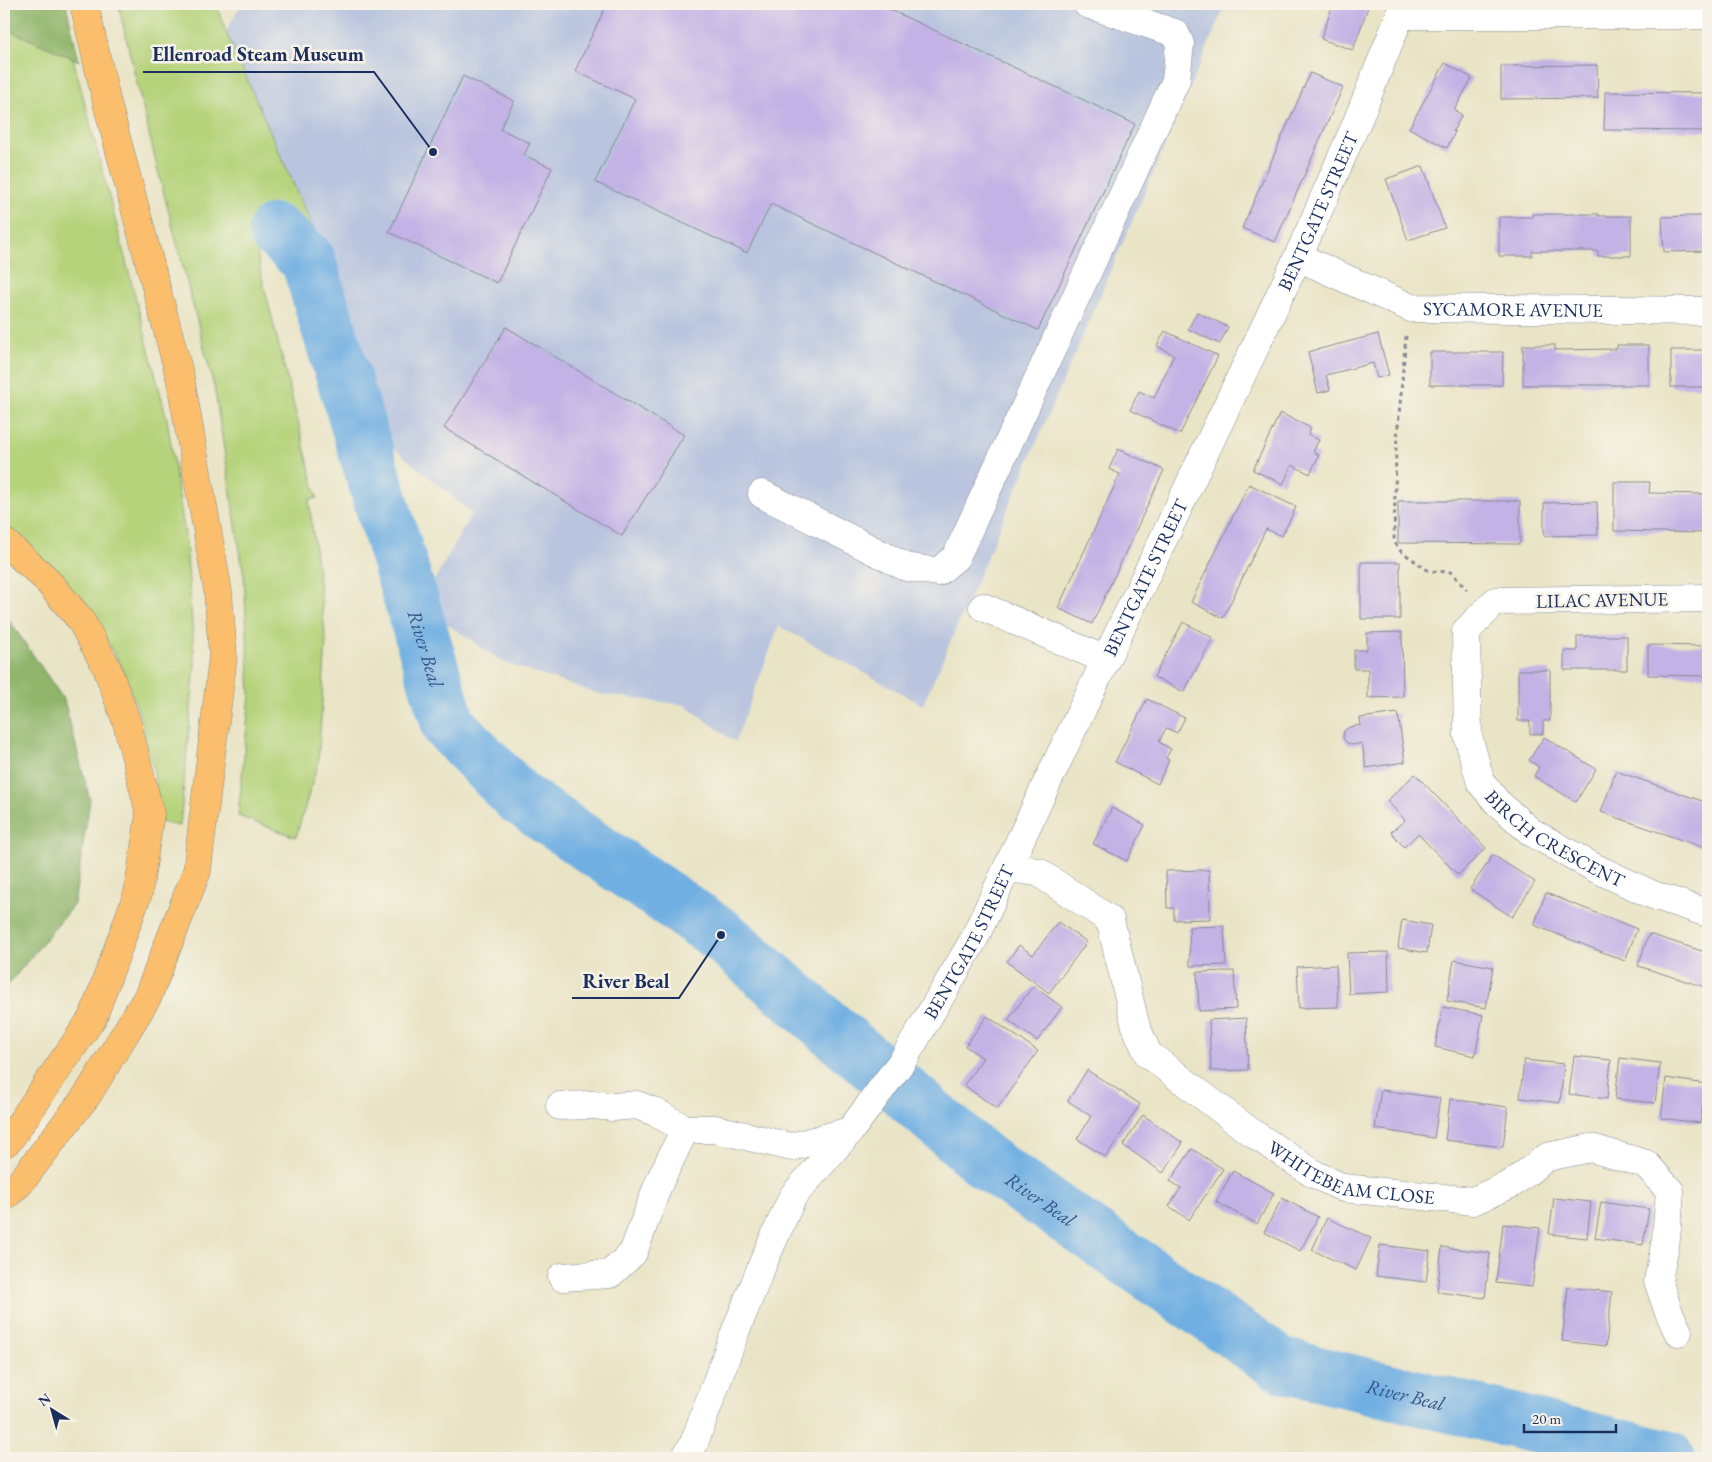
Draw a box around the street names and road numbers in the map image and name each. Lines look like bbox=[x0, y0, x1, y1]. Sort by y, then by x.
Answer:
street label: BENTGATE STREET bbox=[1271, 128, 1364, 295]
street label: SYCAMORE AVENUE bbox=[1423, 296, 1603, 322]
street label: BENTGATE STREET bbox=[1097, 495, 1193, 660]
street label: LILAC AVENUE bbox=[1536, 586, 1669, 614]
street label: BIRCH CRESCENT bbox=[1480, 784, 1629, 893]
street label: BENTGATE STREET bbox=[917, 861, 1020, 1023]
street label: WHITEBEAM CLOSE bbox=[1263, 1134, 1436, 1210]

